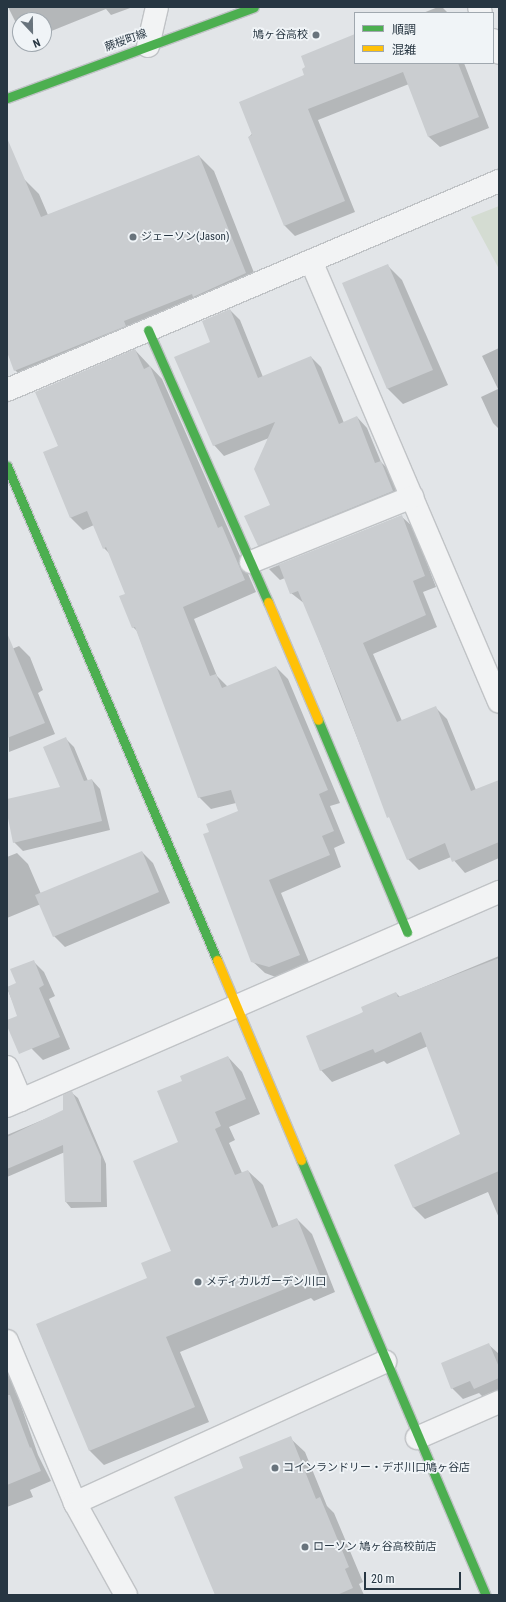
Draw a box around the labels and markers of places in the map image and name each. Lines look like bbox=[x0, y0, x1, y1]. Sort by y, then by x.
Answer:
place label: 鳩ヶ谷高校 bbox=[253, 28, 308, 42]
marker: 鳩ヶ谷高校 bbox=[311, 30, 321, 40]
place label: ジェーソン(Jason) bbox=[141, 230, 229, 244]
marker: ジェーソン(Jason) bbox=[128, 232, 138, 242]
place label: メディカルガーデン川口 bbox=[206, 1275, 327, 1289]
marker: メディカルガーデン川口 bbox=[193, 1277, 203, 1287]
place label: コインランドリー・デポ川口鳩ヶ谷店 bbox=[283, 1461, 470, 1475]
marker: コインランドリー・デポ川口鳩ヶ谷店 bbox=[270, 1463, 280, 1473]
place label: ローソン 鳩ヶ谷高校前店 bbox=[313, 1540, 437, 1554]
marker: ローソン 鳩ヶ谷高校前店 bbox=[300, 1542, 310, 1552]

